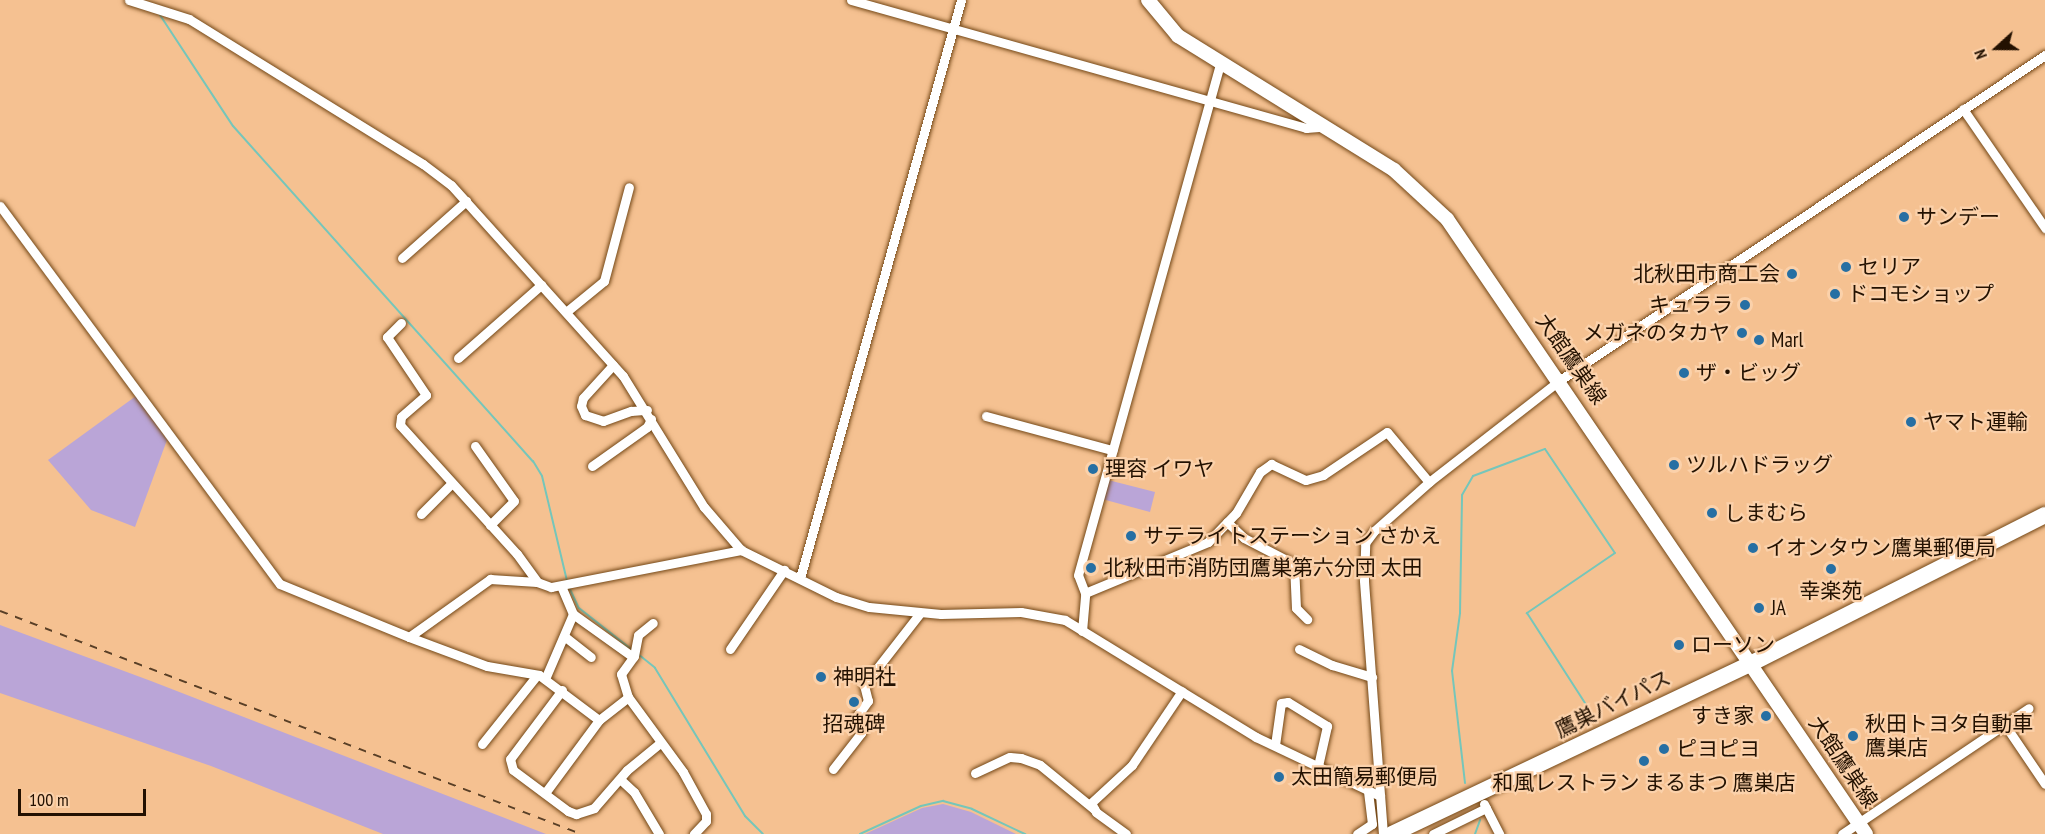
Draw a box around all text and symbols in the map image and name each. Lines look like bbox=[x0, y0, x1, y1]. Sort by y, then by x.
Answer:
north arrow bbox=[1967, 18, 2027, 78]
text: N bbox=[1969, 47, 1991, 62]
place label: サンデー bbox=[1916, 204, 2000, 230]
marker: サンデー bbox=[1897, 210, 1911, 224]
place label: セリア bbox=[1858, 254, 1921, 280]
marker: セリア bbox=[1839, 260, 1853, 274]
place label: 北秋田市商工会 bbox=[1633, 261, 1780, 287]
marker: 北秋田市商工会 bbox=[1785, 267, 1799, 281]
place label: ドコモショップ bbox=[1847, 281, 1994, 307]
marker: ドコモショップ bbox=[1828, 287, 1842, 301]
place label: キュララ bbox=[1649, 292, 1733, 318]
marker: キュララ bbox=[1738, 298, 1752, 312]
street label: 大館鷹巣線 bbox=[1531, 309, 1611, 409]
place label: メガネのタカヤ bbox=[1583, 320, 1730, 346]
marker: メガネのタカヤ bbox=[1735, 326, 1749, 340]
place label: Marl bbox=[1771, 327, 1803, 353]
marker: Marl bbox=[1752, 333, 1766, 347]
place label: ザ・ビッグ bbox=[1696, 360, 1801, 386]
marker: ザ・ビッグ bbox=[1677, 366, 1691, 380]
place label: ヤマト運輸 bbox=[1923, 409, 2028, 435]
marker: ヤマト運輸 bbox=[1904, 415, 1918, 429]
place label: ツルハドラッグ bbox=[1686, 452, 1833, 478]
place label: 理容 イワヤ bbox=[1105, 456, 1214, 482]
marker: ツルハドラッグ bbox=[1667, 458, 1681, 472]
marker: 理容 イワヤ bbox=[1086, 462, 1100, 476]
place label: しまむら bbox=[1724, 500, 1808, 526]
marker: しまむら bbox=[1705, 506, 1719, 520]
place label: サテライトステーション さかえ bbox=[1143, 523, 1441, 549]
marker: サテライトステーション さかえ bbox=[1124, 529, 1138, 543]
place label: イオンタウン鷹巣郵便局 bbox=[1765, 535, 1996, 561]
marker: イオンタウン鷹巣郵便局 bbox=[1746, 541, 1760, 555]
place label: 北秋田市消防団鷹巣第六分団 太田 bbox=[1103, 555, 1422, 581]
marker: 北秋田市消防団鷹巣第六分団 太田 bbox=[1084, 561, 1098, 575]
marker: 幸楽苑 bbox=[1824, 562, 1838, 576]
place label: 幸楽苑 bbox=[1800, 578, 1862, 604]
place label: JA bbox=[1771, 595, 1786, 621]
marker: JA bbox=[1752, 601, 1766, 615]
place label: ローソン bbox=[1691, 632, 1775, 658]
marker: ローソン bbox=[1672, 638, 1686, 652]
place label: 神明社 bbox=[833, 664, 896, 690]
street label: 鷹巣バイパス bbox=[1551, 665, 1675, 743]
marker: 神明社 bbox=[814, 670, 828, 684]
marker: 招魂碑 bbox=[847, 695, 861, 709]
place label: すき家 bbox=[1691, 703, 1754, 729]
marker: すき家 bbox=[1759, 709, 1773, 723]
place label: 招魂碑 bbox=[823, 711, 885, 737]
street label: 大館鷹巣線 bbox=[1803, 711, 1883, 813]
place label: 秋田トヨタ自動車 鷹巣店 bbox=[1865, 711, 2033, 761]
marker: 秋田トヨタ自動車 鷹巣店 bbox=[1846, 729, 1860, 743]
place label: ピヨピヨ bbox=[1676, 736, 1760, 762]
marker: ピヨピヨ bbox=[1657, 742, 1671, 756]
marker: 和風レストラン まるまつ 鷹巣店 bbox=[1637, 754, 1651, 768]
place label: 太田簡易郵便局 bbox=[1291, 764, 1438, 790]
marker: 太田簡易郵便局 bbox=[1272, 770, 1286, 784]
place label: 和風レストラン まるまつ 鷹巣店 bbox=[1493, 770, 1795, 796]
scale bar bbox=[21, 777, 148, 815]
text: 100 m bbox=[29, 788, 69, 811]

